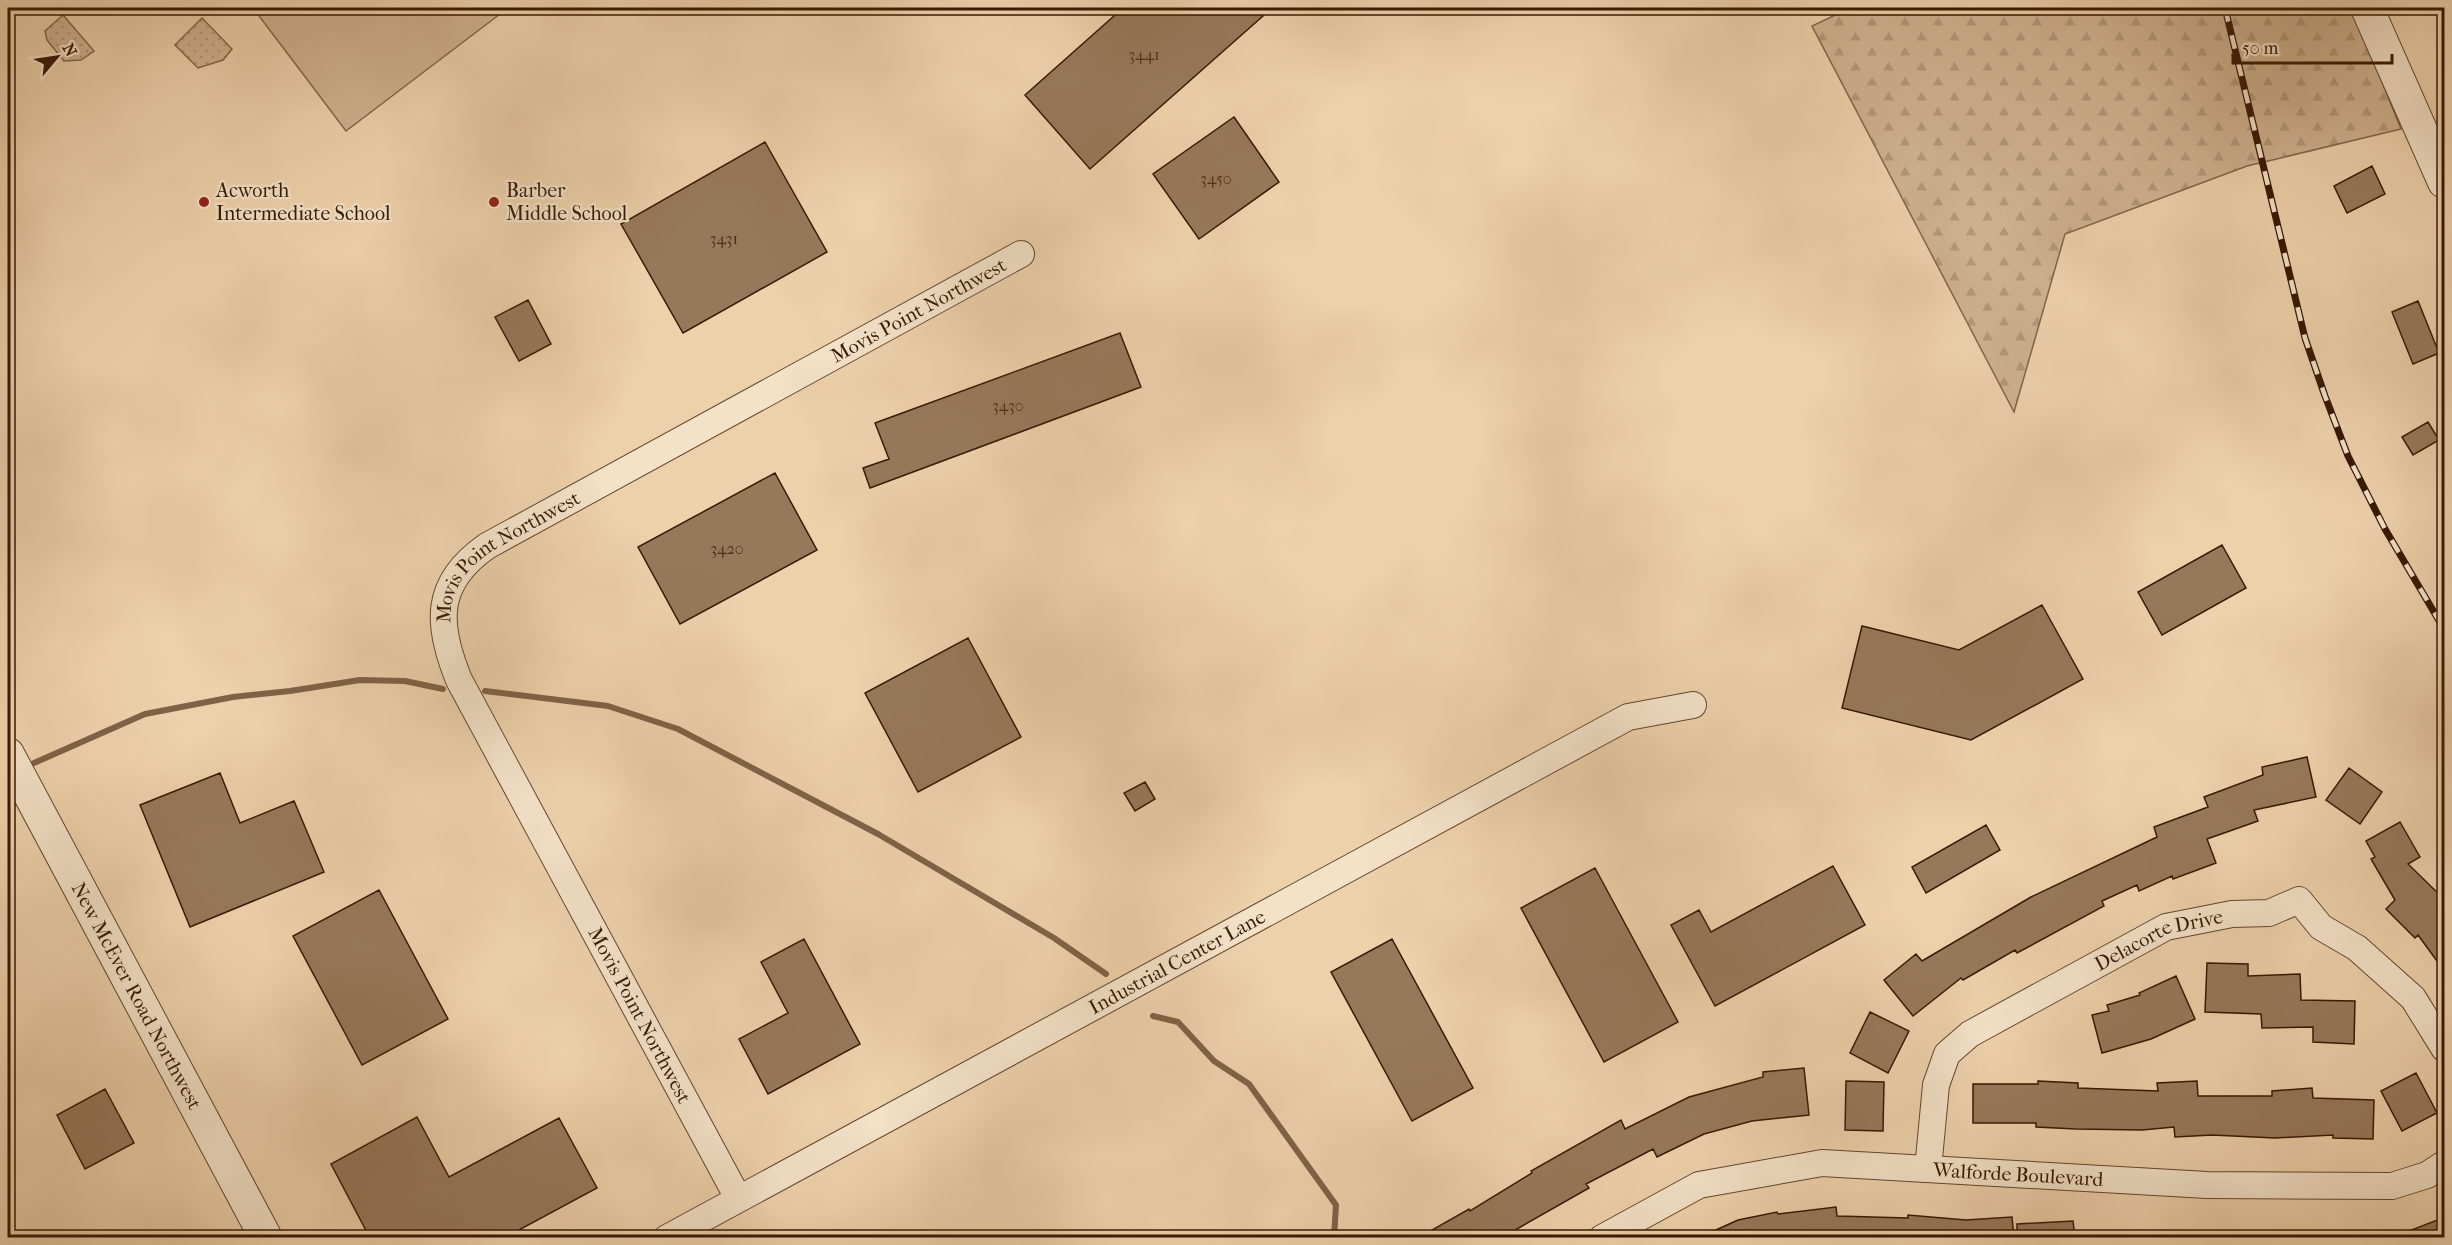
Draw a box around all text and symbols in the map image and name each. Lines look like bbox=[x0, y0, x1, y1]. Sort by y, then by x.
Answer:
north arrow bbox=[27, 27, 87, 87]
scale bar bbox=[2233, 27, 2392, 65]
text: 50 m bbox=[2242, 38, 2279, 59]
text: N bbox=[58, 40, 81, 61]
house number: 3441 bbox=[1128, 45, 1160, 64]
house number: 3450 bbox=[1200, 169, 1232, 188]
place label: Acworth Intermediate School bbox=[215, 179, 391, 225]
place label: Barber Middle School bbox=[506, 179, 628, 225]
marker: Acworth Intermediate School bbox=[197, 195, 211, 209]
marker: Barber Middle School bbox=[487, 195, 501, 209]
house number: 3431 bbox=[710, 229, 738, 248]
street label: Movis Point Northwest bbox=[827, 253, 1010, 368]
house number: 3430 bbox=[992, 396, 1024, 415]
street label: Movis Point Northwest bbox=[432, 487, 584, 623]
house number: 3420 bbox=[710, 539, 744, 558]
street label: New McEver Road Northwest bbox=[67, 879, 206, 1114]
street label: Industrial Center Lane bbox=[1085, 905, 1269, 1019]
street label: Delacorte Drive bbox=[2091, 905, 2225, 976]
street label: Movis Point Northwest bbox=[583, 923, 696, 1107]
street label: Walforde Boulevard bbox=[1931, 1158, 2105, 1191]

